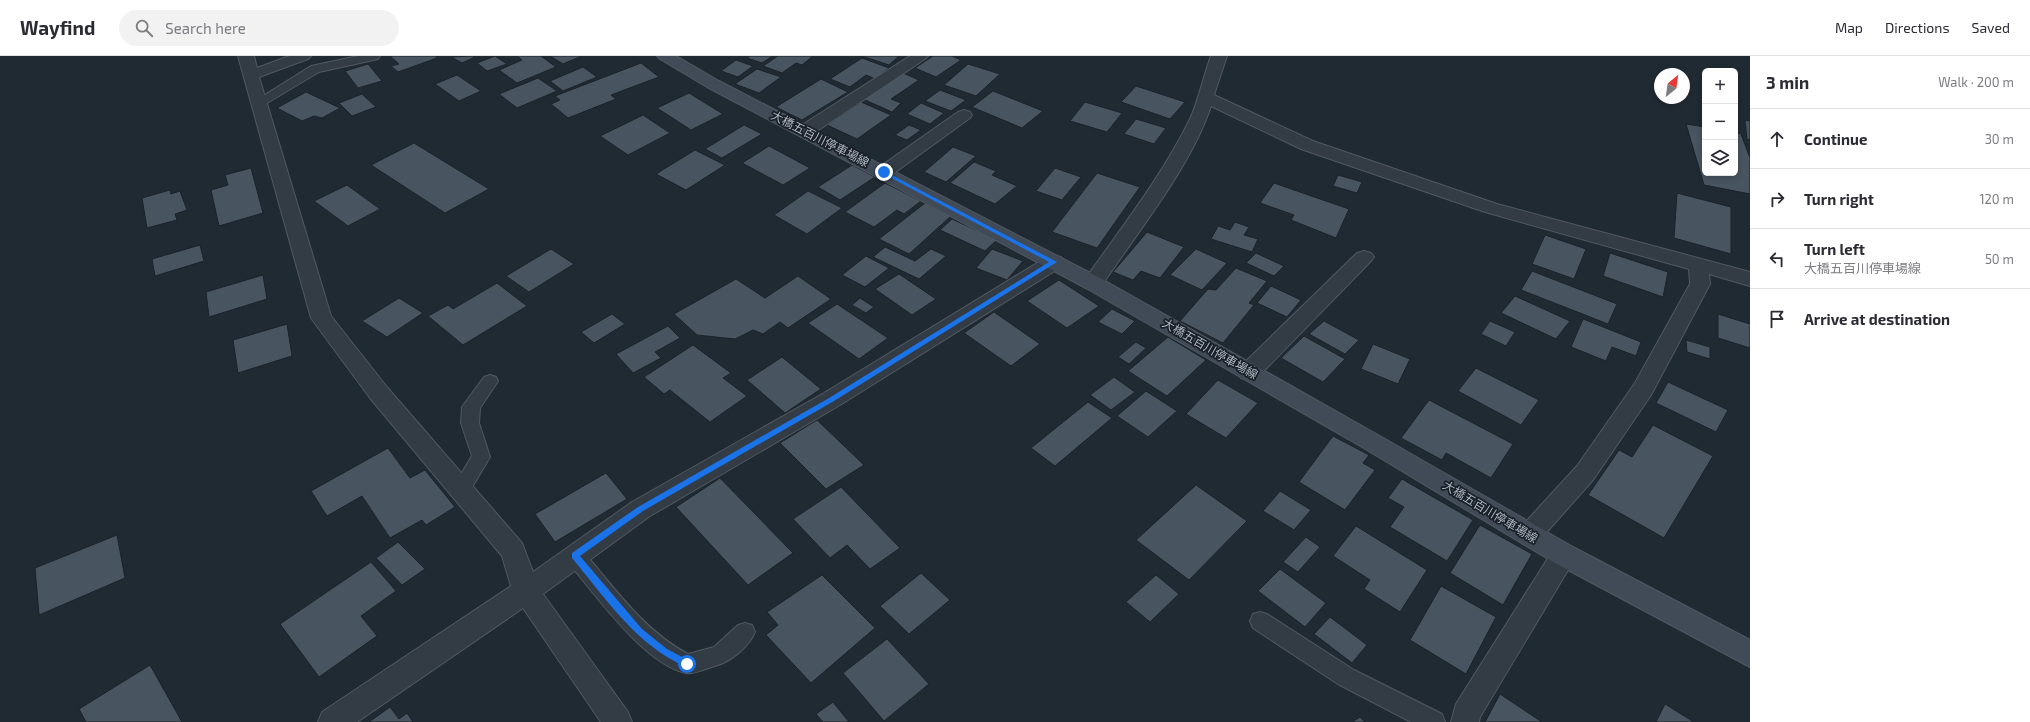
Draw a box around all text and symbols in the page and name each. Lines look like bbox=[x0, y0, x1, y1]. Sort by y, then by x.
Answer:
search box bbox=[119, 10, 399, 46]
text: Wayfind bbox=[20, 16, 95, 39]
icon: search bbox=[133, 17, 155, 39]
text: Search here bbox=[165, 19, 246, 37]
text: Map bbox=[1835, 19, 1863, 36]
text: Directions bbox=[1885, 19, 1950, 36]
text: Saved bbox=[1972, 19, 2010, 36]
north arrow bbox=[1654, 68, 1690, 104]
map controls bbox=[1702, 68, 1738, 176]
button: + bbox=[1702, 68, 1738, 104]
text: 3 min bbox=[1766, 72, 1809, 92]
text: Walk · 200 m bbox=[1938, 74, 2014, 90]
button: − bbox=[1702, 104, 1738, 140]
street label: 大橋五百川停車場線 bbox=[769, 107, 872, 169]
icon: ahead bbox=[1766, 128, 1788, 150]
text: Continue bbox=[1804, 130, 1867, 148]
text: 30 m bbox=[1985, 131, 2014, 147]
button: layers bbox=[1702, 140, 1738, 176]
route end bbox=[875, 163, 893, 181]
icon: right bbox=[1766, 188, 1788, 210]
text: Turn right bbox=[1804, 190, 1874, 208]
text: 120 m bbox=[1979, 191, 2014, 207]
text: Turn left bbox=[1804, 240, 1865, 258]
icon: left bbox=[1766, 248, 1788, 270]
text: 50 m bbox=[1985, 251, 2014, 267]
text: 大橋五百川停車場線 bbox=[1804, 260, 1921, 276]
icon: arrive bbox=[1766, 308, 1788, 330]
text: Arrive at destination bbox=[1804, 310, 1950, 328]
street label: 大橋五百川停車場線 bbox=[1160, 315, 1261, 381]
street label: 大橋五百川停車場線 bbox=[1441, 477, 1540, 545]
route start bbox=[678, 655, 696, 673]

